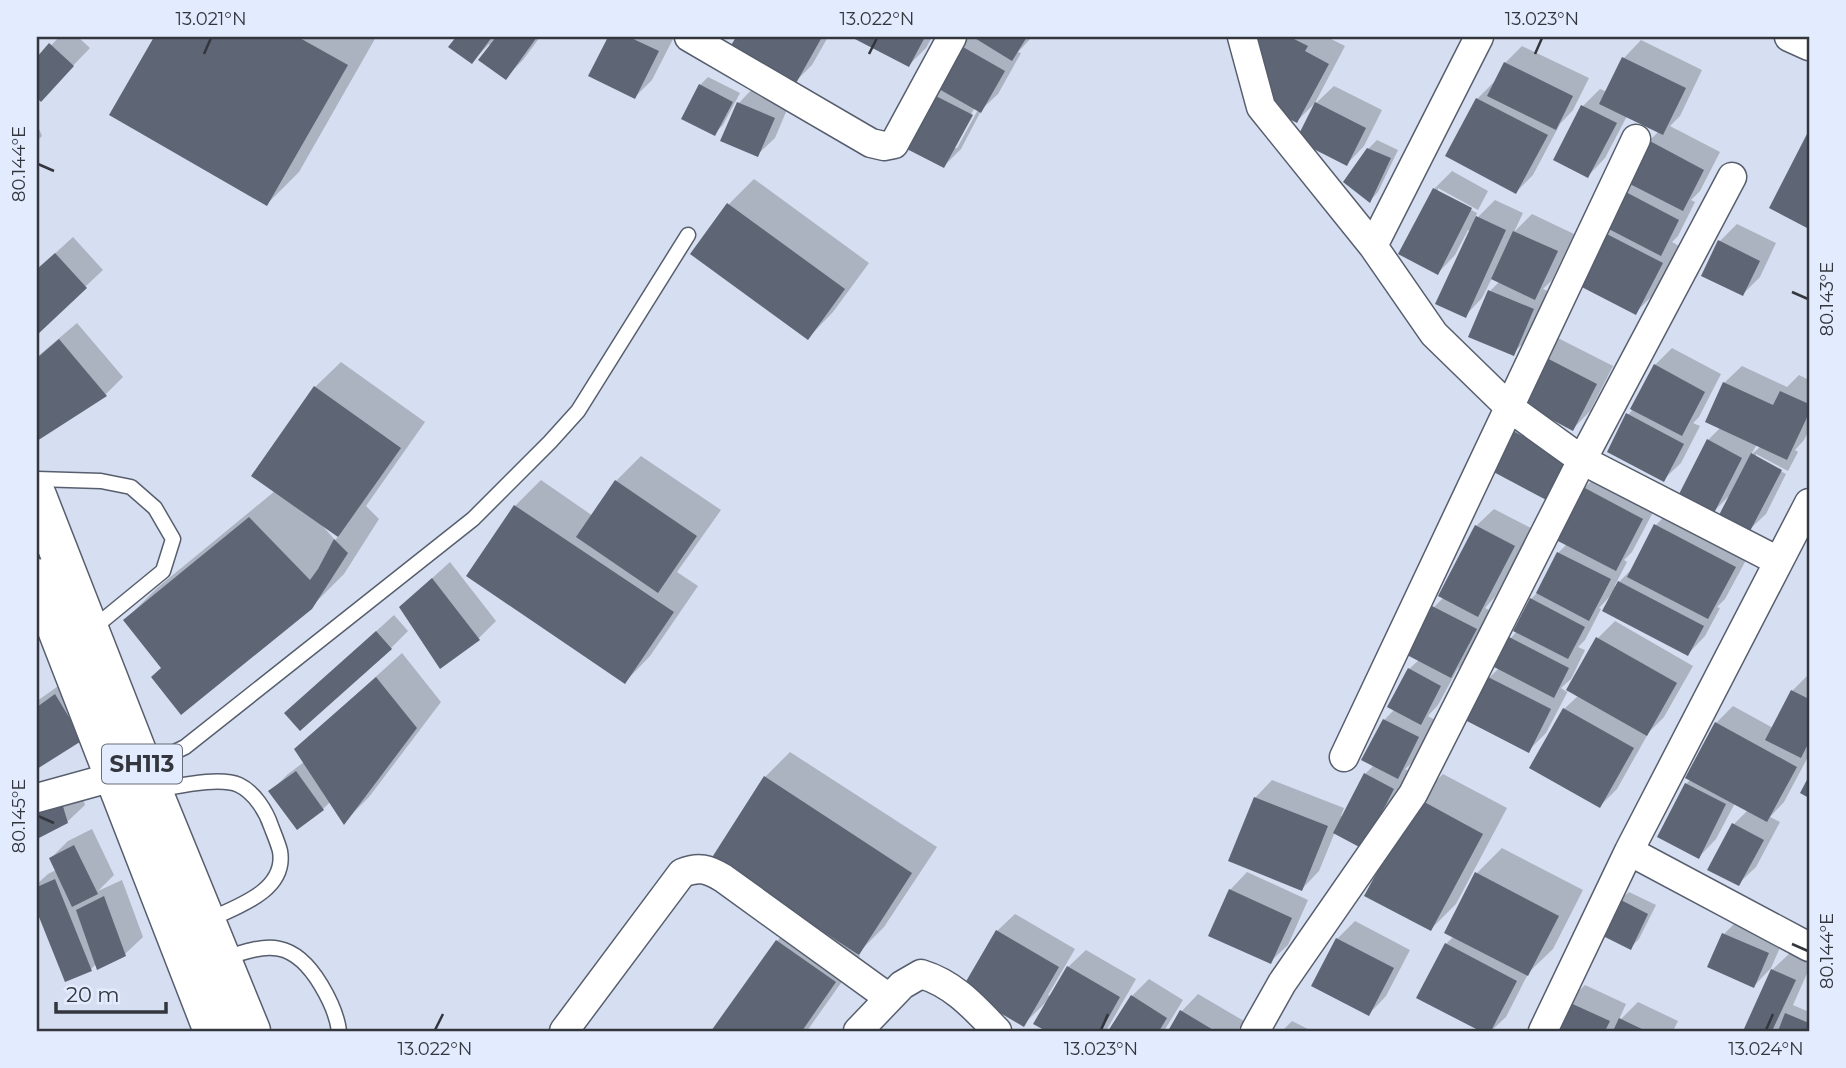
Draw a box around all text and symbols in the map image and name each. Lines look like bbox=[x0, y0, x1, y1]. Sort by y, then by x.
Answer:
text: 13.021°N bbox=[175, 8, 247, 30]
text: 13.022°N bbox=[840, 8, 914, 30]
text: 13.023°N bbox=[1505, 8, 1579, 30]
text: 80.144°E bbox=[8, 126, 30, 202]
text: 80.143°E bbox=[1816, 262, 1838, 336]
road number: SH113 bbox=[102, 744, 182, 784]
text: 80.145°E bbox=[8, 779, 30, 853]
text: 80.144°E bbox=[1816, 913, 1838, 989]
scale bar bbox=[56, 970, 166, 1014]
text: 20 m bbox=[66, 982, 120, 1007]
text: 13.022°N bbox=[398, 1038, 472, 1060]
text: 13.023°N bbox=[1064, 1038, 1138, 1060]
text: 13.024°N bbox=[1728, 1038, 1804, 1060]

